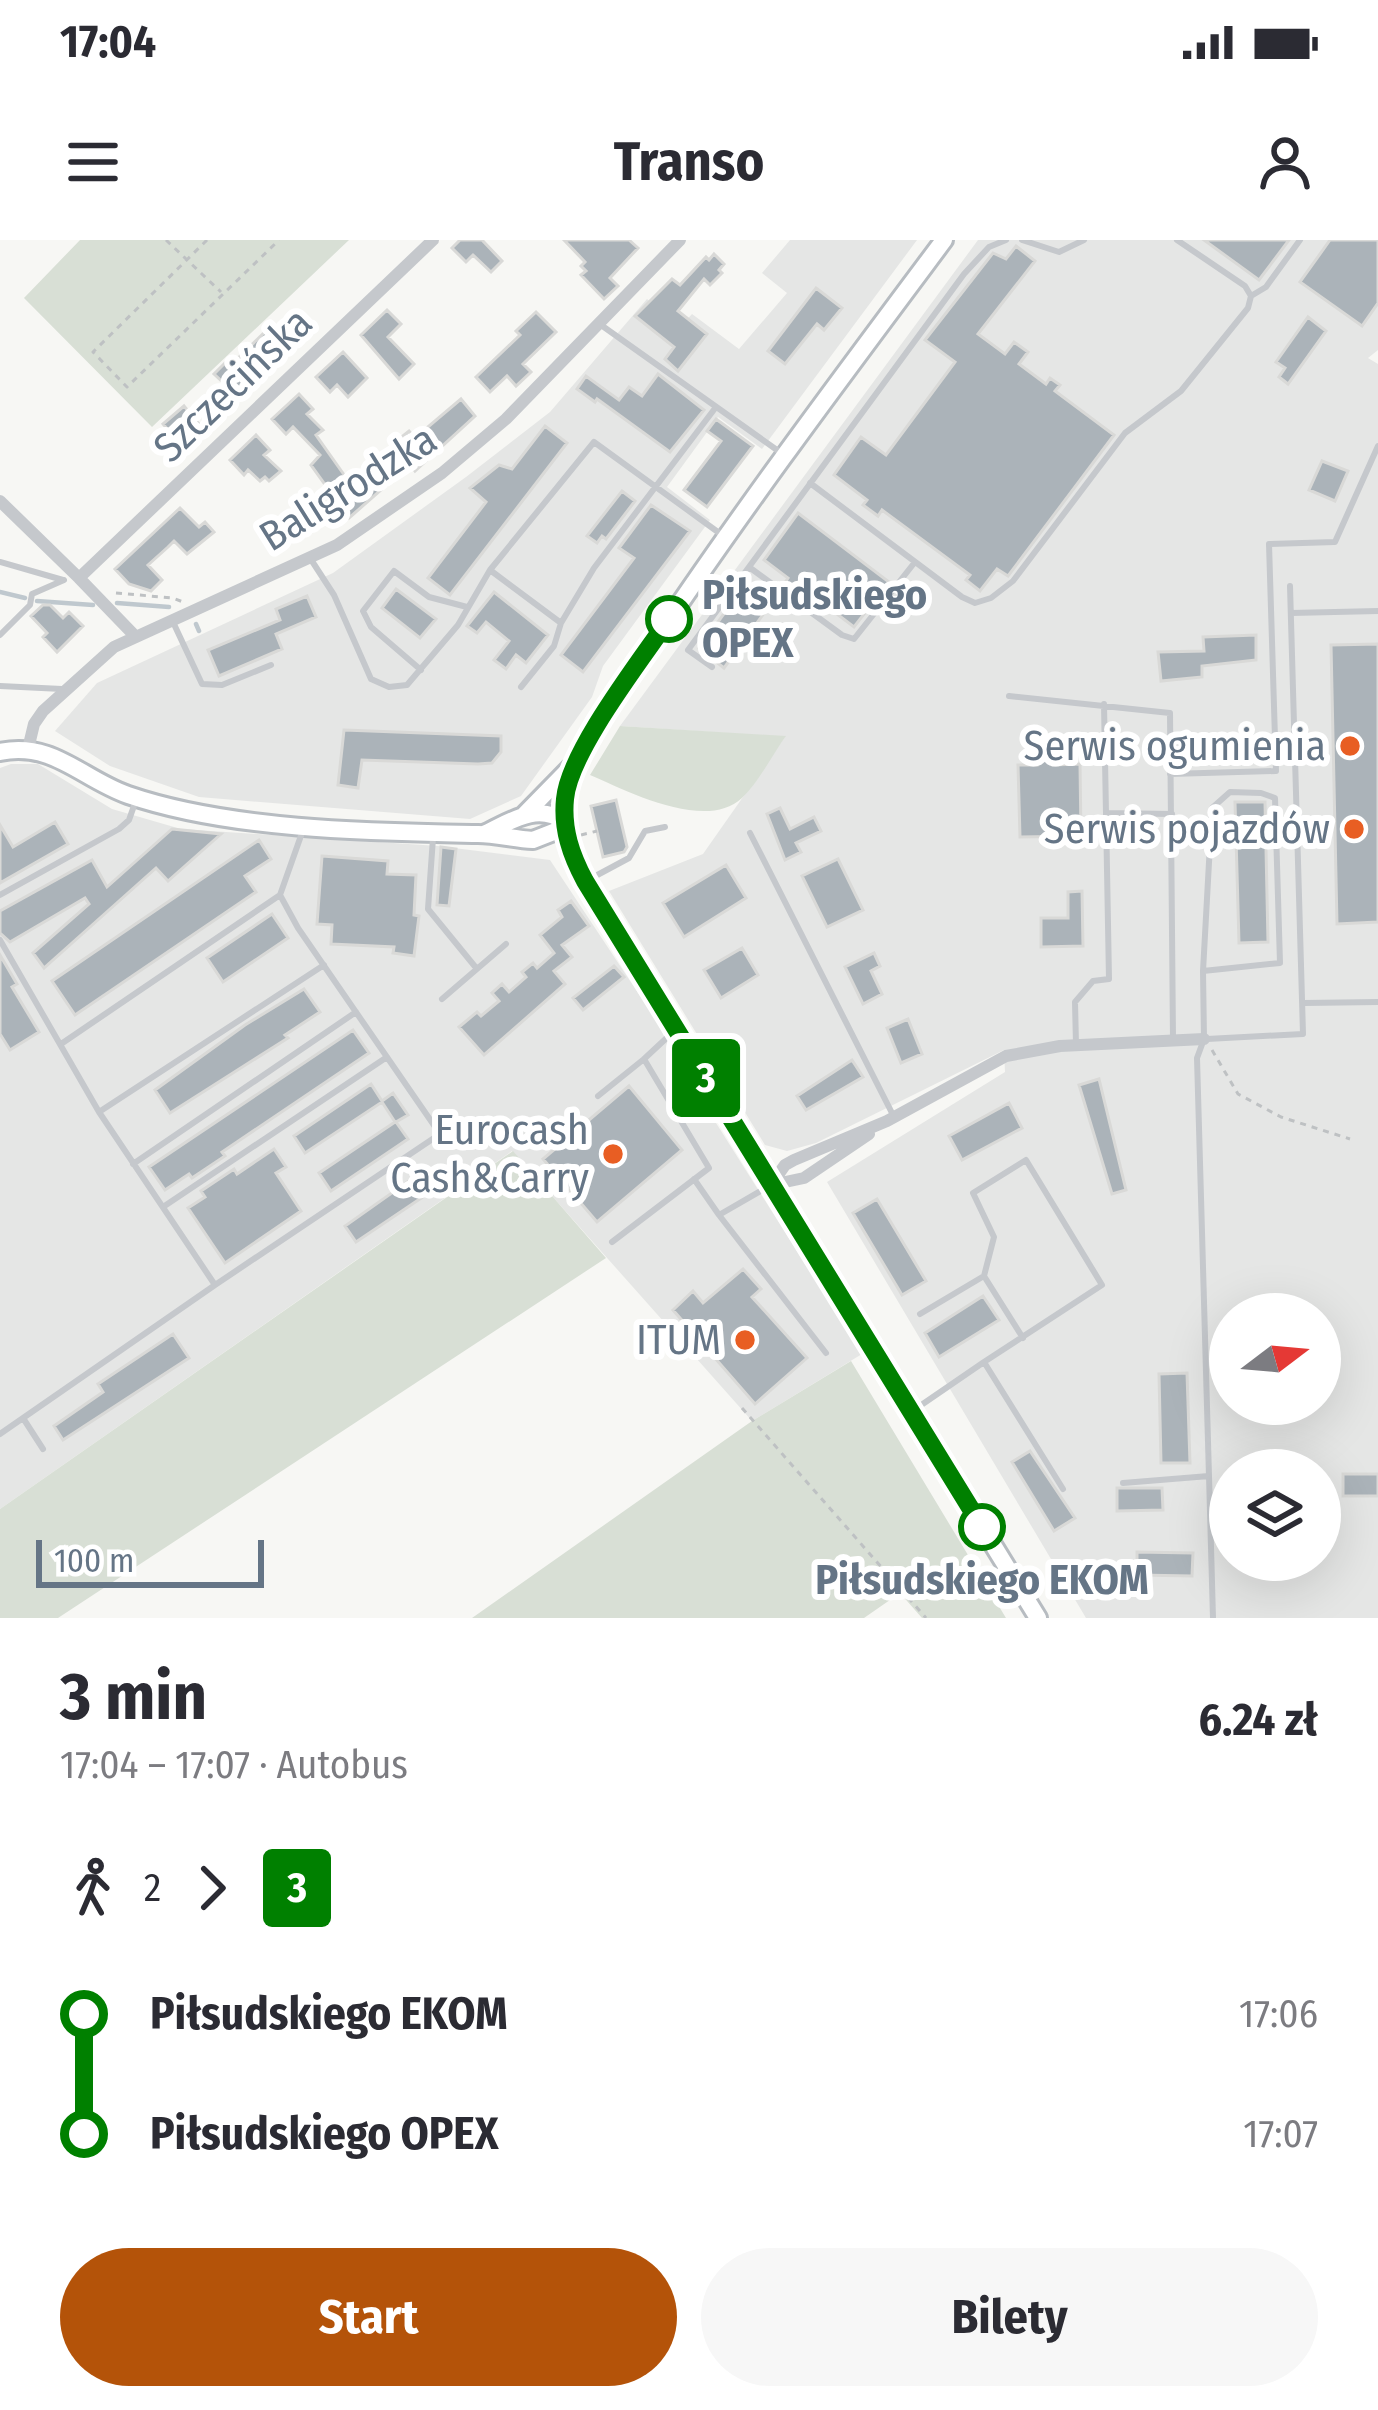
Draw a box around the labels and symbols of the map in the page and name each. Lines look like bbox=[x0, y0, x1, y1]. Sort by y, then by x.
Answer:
street label: Szczecińska bbox=[144, 298, 322, 472]
street label: Baligrodzka bbox=[250, 414, 446, 562]
place label: Piłsudskiego OPEX bbox=[702, 570, 927, 668]
marker: Piłsudskiego OPEX bbox=[647, 597, 691, 641]
place label: Serwis ogumienia bbox=[1024, 721, 1326, 771]
marker: Serwis ogumienia bbox=[1337, 733, 1363, 759]
place label: Serwis pojazdów bbox=[1044, 804, 1330, 854]
marker: Serwis pojazdów bbox=[1341, 816, 1367, 842]
line badge: 3 bbox=[667, 1039, 745, 1117]
place label: Eurocash Cash&Carry bbox=[390, 1105, 589, 1203]
marker: Eurocash Cash&Carry bbox=[600, 1141, 626, 1167]
north arrow bbox=[1209, 1293, 1341, 1425]
place label: ITUM bbox=[636, 1315, 721, 1365]
marker: ITUM bbox=[732, 1327, 758, 1353]
marker: Piłsudskiego EKOM bbox=[960, 1505, 1004, 1549]
scale bar bbox=[36, 1534, 264, 1587]
place label: Piłsudskiego EKOM bbox=[815, 1555, 1149, 1605]

